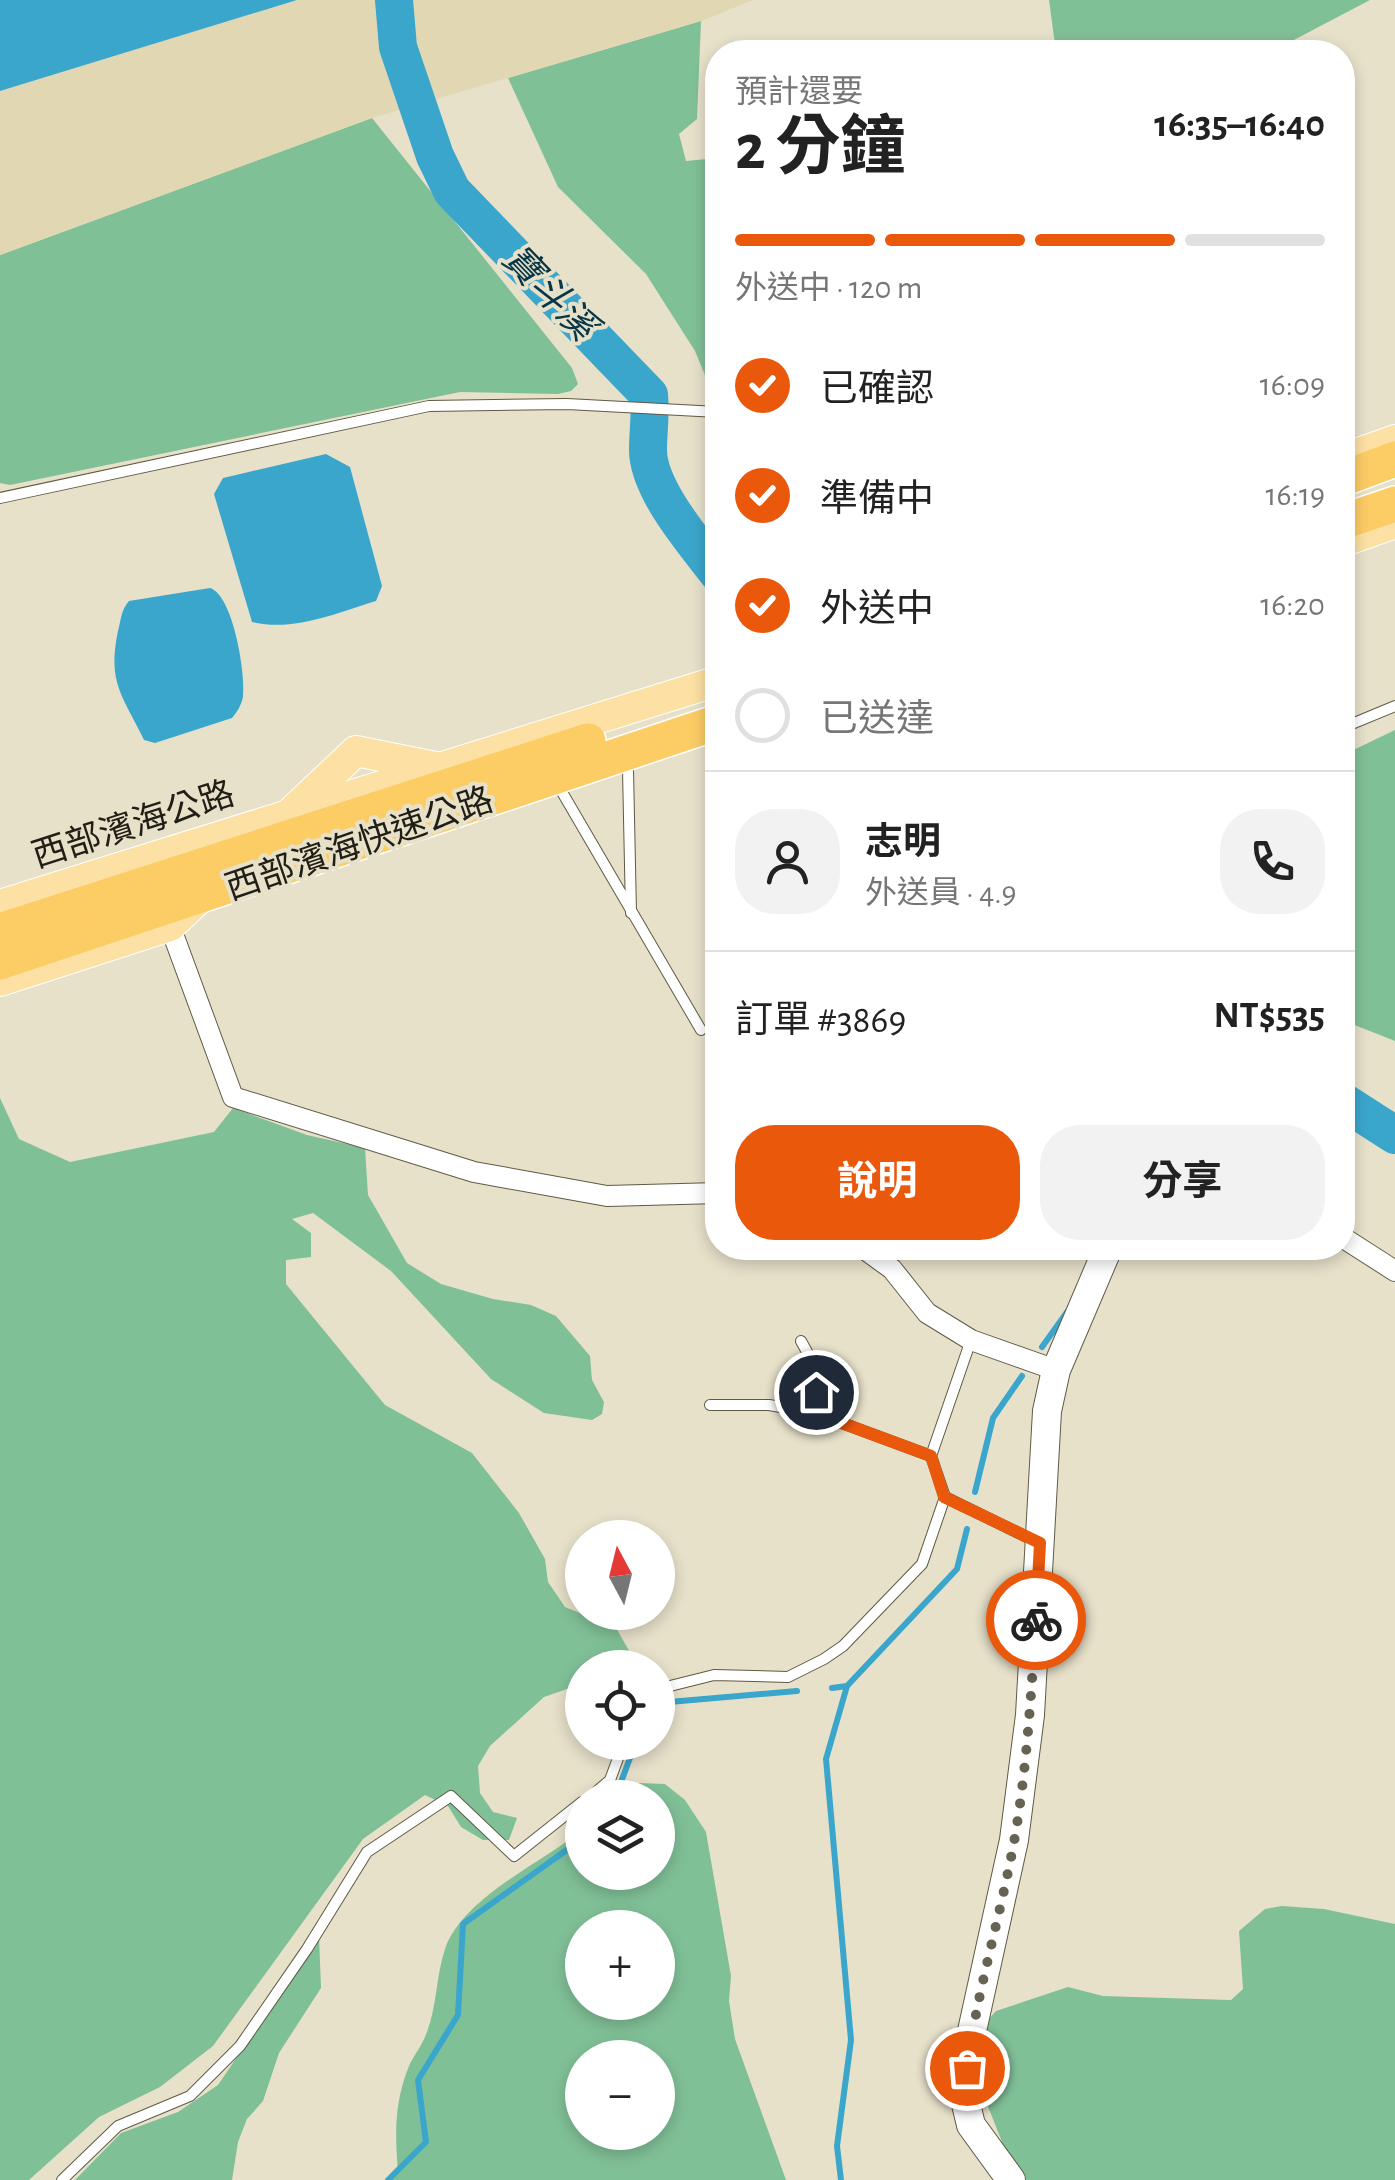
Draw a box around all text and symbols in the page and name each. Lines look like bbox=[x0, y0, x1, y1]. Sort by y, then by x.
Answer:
text: 預計還要 bbox=[735, 76, 863, 108]
text: 16:35–16:40 bbox=[1154, 106, 1325, 144]
text: 2 分鐘 bbox=[735, 116, 905, 181]
water label: 寶斗溪 bbox=[495, 237, 607, 351]
text: 外送中 · 120 m bbox=[735, 272, 922, 304]
icon: check bbox=[735, 358, 790, 413]
text: 16:09 bbox=[1260, 369, 1325, 401]
text: 已確認 bbox=[820, 371, 934, 409]
icon: check bbox=[735, 468, 790, 523]
text: 16:19 bbox=[1266, 479, 1325, 511]
text: 準備中 bbox=[820, 481, 934, 519]
icon: check bbox=[735, 578, 790, 633]
text: 16:20 bbox=[1260, 589, 1325, 621]
text: 外送中 bbox=[820, 591, 934, 629]
text: 已送達 bbox=[820, 701, 934, 739]
street label: 西部濱海公路 bbox=[28, 774, 239, 875]
street label: 西部濱海快速公路 bbox=[221, 780, 498, 907]
button: person bbox=[735, 809, 840, 914]
button: phone bbox=[1220, 809, 1325, 914]
text: 志明 bbox=[865, 824, 941, 862]
text: 外送員 · 4.9 bbox=[865, 877, 1017, 909]
text: NT$535 bbox=[1213, 997, 1325, 1035]
text: 訂單 #3869 bbox=[735, 1002, 906, 1040]
button: 說明 bbox=[735, 1125, 1020, 1240]
button: 分享 bbox=[1040, 1125, 1325, 1240]
pin bbox=[774, 1350, 859, 1435]
icon: home bbox=[789, 1365, 844, 1420]
north arrow bbox=[565, 1520, 675, 1630]
map controls bbox=[565, 1520, 675, 2150]
courier bbox=[986, 1570, 1086, 1670]
icon: bike bbox=[1009, 1593, 1064, 1648]
button: locate bbox=[565, 1650, 675, 1760]
button: layers bbox=[565, 1780, 675, 1890]
button: + bbox=[565, 1910, 675, 2020]
pin bbox=[925, 2026, 1010, 2111]
button: − bbox=[565, 2040, 675, 2150]
icon: bag bbox=[940, 2041, 995, 2096]

